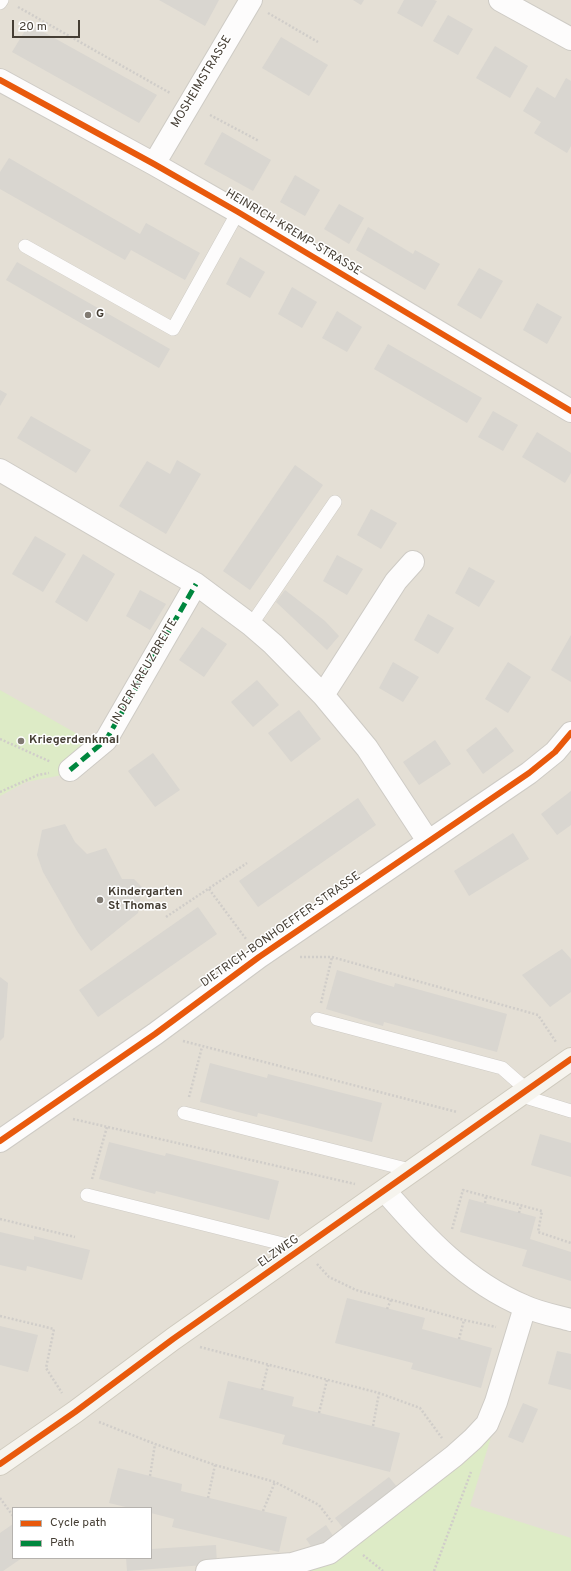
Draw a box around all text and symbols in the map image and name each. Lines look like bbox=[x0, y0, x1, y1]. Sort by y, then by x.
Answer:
scale bar bbox=[14, 12, 82, 38]
text: 20 m bbox=[19, 19, 47, 35]
street label: MOSHEIMSTRASSE bbox=[169, 33, 235, 131]
street label: HEINRICH-KREMP-STRASSE bbox=[223, 187, 363, 279]
place label: G bbox=[96, 308, 104, 322]
marker: G bbox=[83, 310, 93, 320]
street label: IN DER KREUZBREITE bbox=[109, 616, 181, 728]
place label: Kriegerdenkmal bbox=[29, 734, 119, 748]
marker: Kriegerdenkmal bbox=[16, 736, 26, 746]
street label: DIETRICH-BONHOEFFER-STRASSE bbox=[198, 869, 364, 991]
place label: Kindergarten St Thomas bbox=[108, 886, 183, 914]
marker: Kindergarten St Thomas bbox=[95, 895, 105, 905]
street label: ELZWEG bbox=[256, 1233, 302, 1271]
legend bbox=[12, 1507, 152, 1559]
text: Cycle path bbox=[50, 1515, 107, 1531]
text: Path bbox=[50, 1535, 75, 1551]

